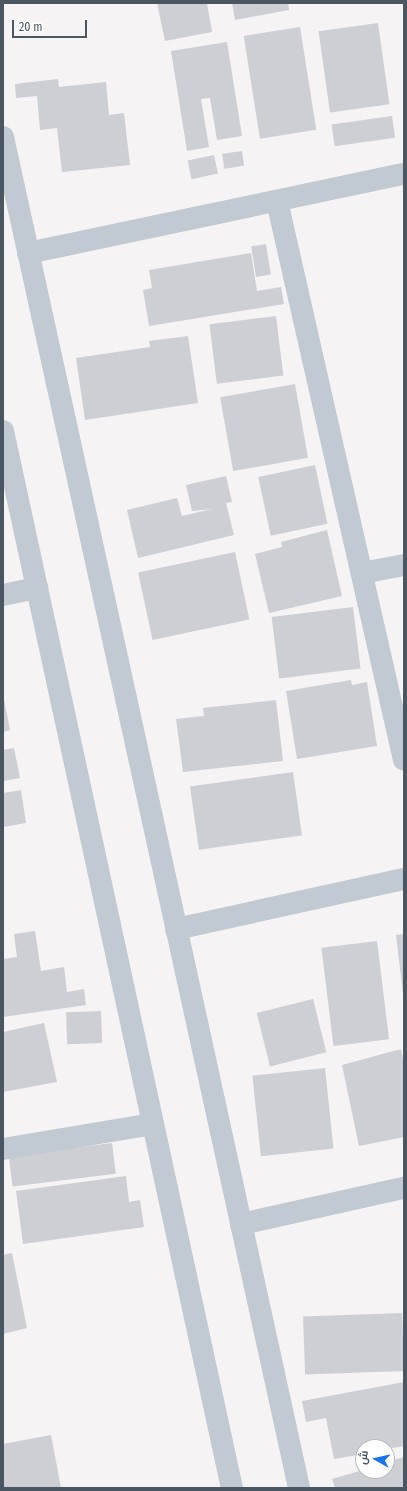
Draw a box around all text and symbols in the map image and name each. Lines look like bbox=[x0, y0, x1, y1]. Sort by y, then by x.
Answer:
scale bar bbox=[14, 12, 89, 38]
text: 20 m bbox=[19, 20, 43, 34]
north arrow bbox=[355, 1439, 395, 1479]
text: ش bbox=[356, 1450, 371, 1465]

